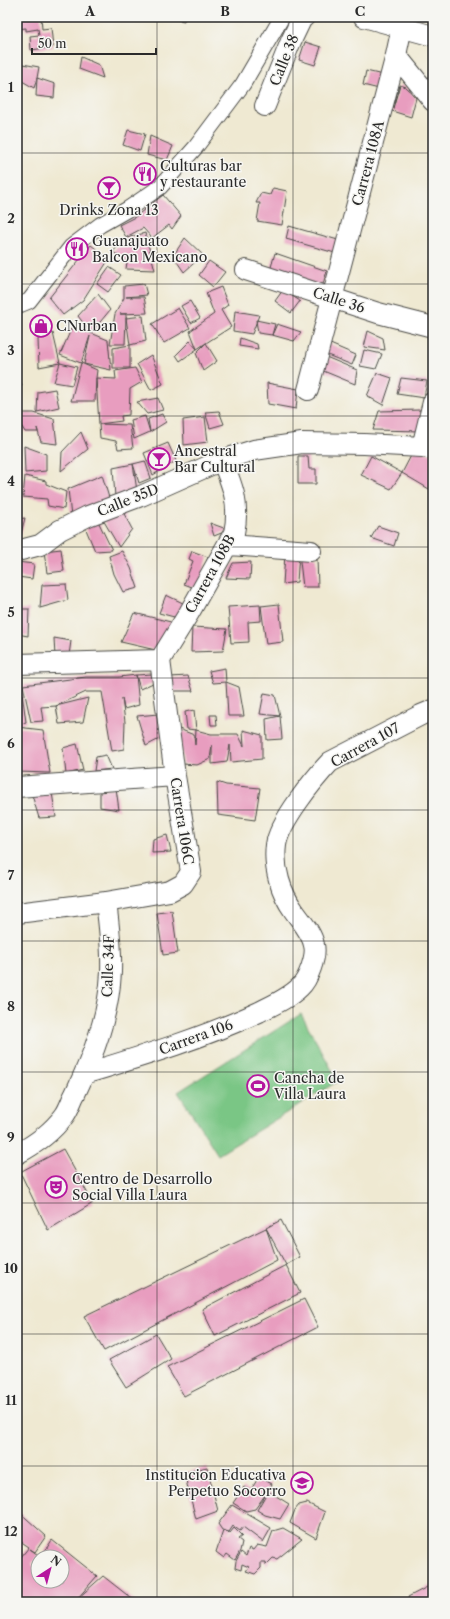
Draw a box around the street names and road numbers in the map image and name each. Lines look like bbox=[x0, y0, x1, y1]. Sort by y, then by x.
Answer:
street label: Calle 38 bbox=[266, 32, 302, 88]
street label: Carrera 108A bbox=[348, 118, 388, 208]
street label: Calle 36 bbox=[311, 283, 367, 317]
street label: Calle 35D bbox=[95, 480, 161, 520]
street label: Carrera 108B bbox=[181, 531, 239, 617]
street label: Carrera 107 bbox=[327, 719, 403, 771]
street label: Carrera 106C bbox=[166, 776, 198, 866]
street label: Calle 34F bbox=[98, 934, 118, 998]
street label: Carrera 106 bbox=[157, 1015, 235, 1059]

